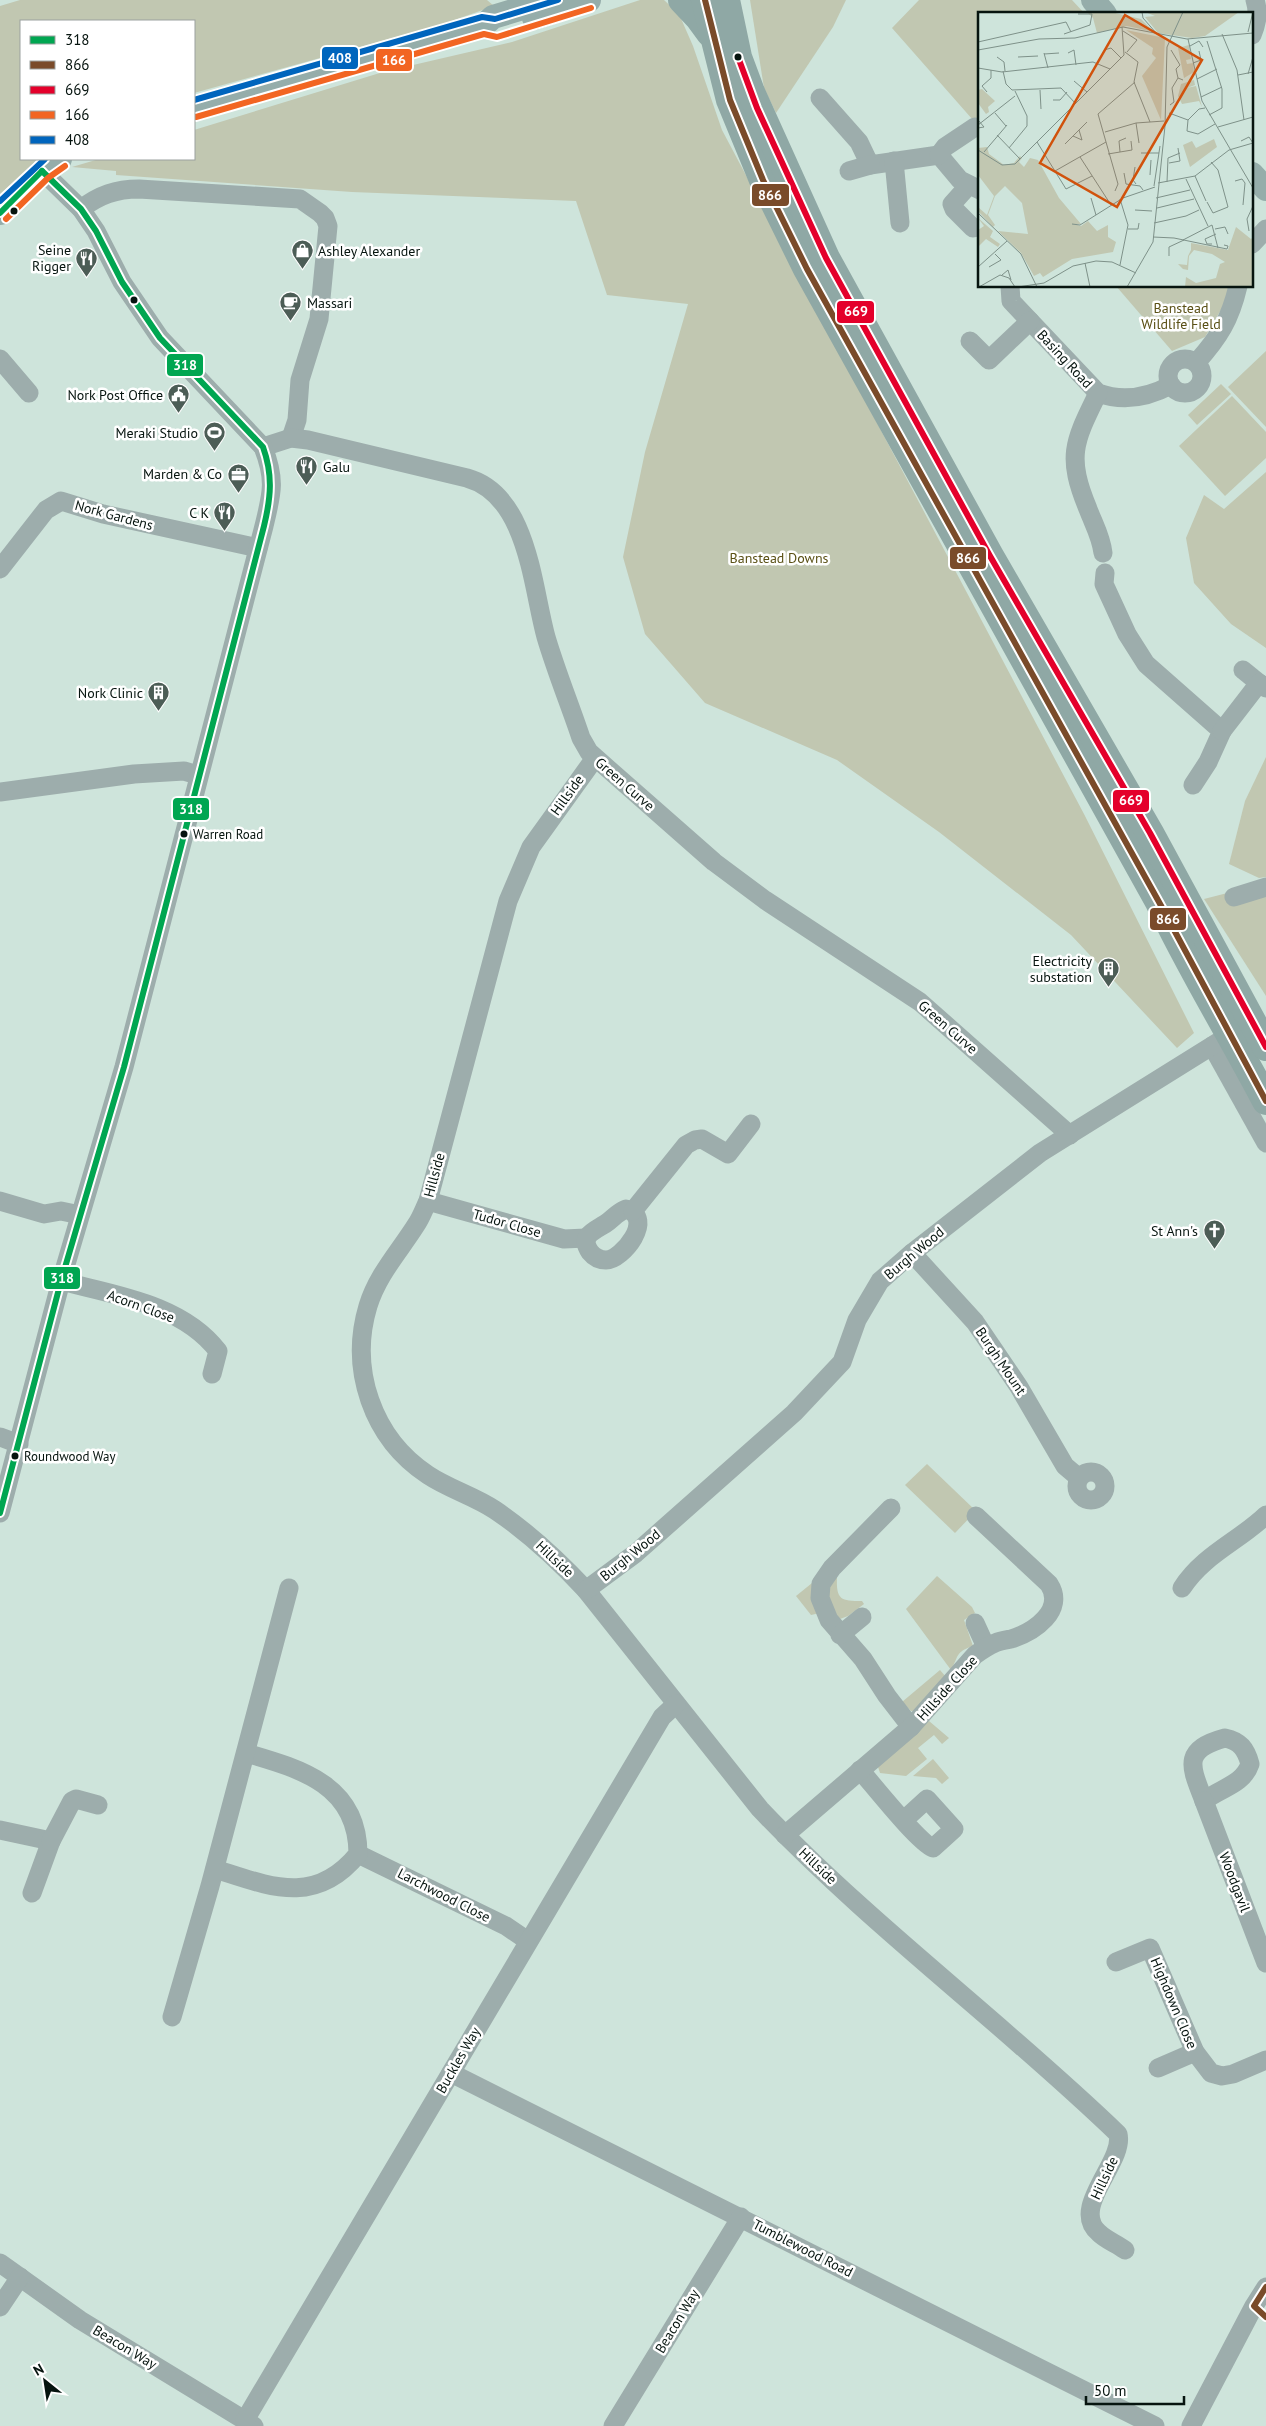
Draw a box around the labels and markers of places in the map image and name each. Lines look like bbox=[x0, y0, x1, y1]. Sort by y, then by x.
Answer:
unlabelled marker bbox=[733, 52, 743, 62]
unlabelled marker bbox=[9, 206, 19, 216]
shop icon: Ashley Alexander bbox=[290, 239, 314, 270]
place label: Seine Rigger bbox=[32, 241, 71, 275]
place label: Ashley Alexander bbox=[318, 242, 420, 260]
restaurant icon: Seine Rigger bbox=[75, 246, 99, 277]
cafe icon: Massari bbox=[279, 291, 303, 322]
place label: Massari bbox=[307, 294, 352, 312]
unlabelled marker bbox=[129, 295, 139, 305]
public building icon: Nork Post Office bbox=[167, 383, 191, 414]
place label: Nork Post Office bbox=[67, 386, 163, 404]
sports icon: Meraki Studio bbox=[202, 421, 226, 452]
place label: Meraki Studio bbox=[115, 424, 198, 442]
restaurant icon: Galu bbox=[295, 455, 319, 486]
place label: Galu bbox=[323, 458, 350, 476]
office icon: Marden & Co bbox=[226, 462, 250, 493]
place label: Marden & Co bbox=[143, 465, 222, 483]
restaurant icon: C K bbox=[213, 501, 237, 532]
place label: C K bbox=[189, 504, 209, 522]
building icon: Nork Clinic bbox=[147, 681, 171, 712]
place label: Nork Clinic bbox=[78, 684, 143, 702]
place label: Warren Road bbox=[193, 826, 263, 843]
marker: Warren Road bbox=[179, 829, 189, 839]
place label: Electricity substation bbox=[1030, 952, 1092, 986]
building icon: Electricity substation bbox=[1096, 957, 1120, 988]
church icon: St Ann's bbox=[1202, 1219, 1226, 1250]
place label: St Ann's bbox=[1151, 1222, 1198, 1240]
place label: Roundwood Way bbox=[24, 1448, 116, 1465]
marker: Roundwood Way bbox=[10, 1451, 20, 1461]

